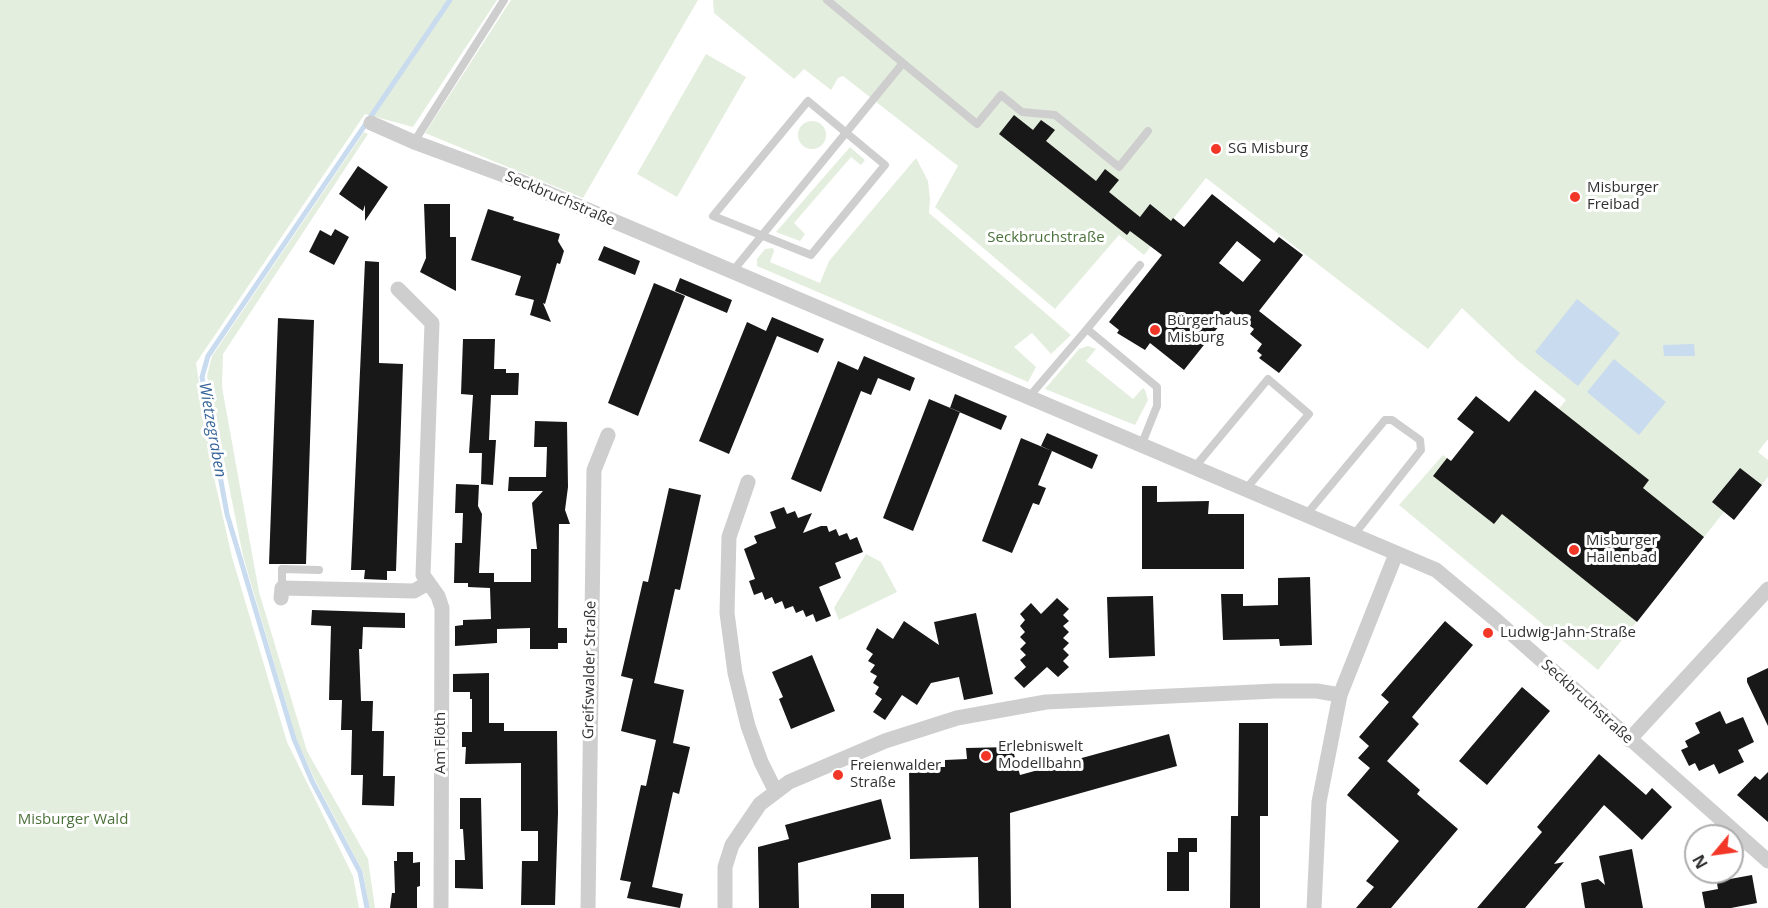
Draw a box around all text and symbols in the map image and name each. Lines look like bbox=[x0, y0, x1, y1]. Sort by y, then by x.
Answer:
place label: SG Misburg bbox=[1228, 140, 1308, 158]
marker: SG Misburg bbox=[1209, 142, 1223, 156]
street label: Seckbruchstraße bbox=[502, 168, 618, 230]
place label: Misburger Freibad bbox=[1587, 179, 1659, 214]
marker: Misburger Freibad bbox=[1568, 190, 1582, 204]
park label: Seckbruchstraße bbox=[987, 229, 1105, 247]
place label: Bürgerhaus Misburg bbox=[1167, 312, 1249, 347]
marker: Bürgerhaus Misburg bbox=[1148, 323, 1162, 337]
water label: Wietzegraben bbox=[194, 381, 230, 479]
place label: Misburger Hallenbad bbox=[1586, 532, 1658, 567]
marker: Misburger Hallenbad bbox=[1567, 543, 1581, 557]
street label: Greifswalder Straße bbox=[580, 601, 600, 739]
place label: Ludwig-Jahn-Straße bbox=[1500, 624, 1636, 642]
marker: Ludwig-Jahn-Straße bbox=[1481, 626, 1495, 640]
street label: Seckbruchstraße bbox=[1537, 656, 1637, 748]
street label: Am Flöth bbox=[432, 712, 450, 774]
place label: Erlebniswelt Modellbahn bbox=[998, 738, 1083, 773]
marker: Erlebniswelt Modellbahn bbox=[979, 749, 993, 763]
place label: Freienwalder Straße bbox=[850, 757, 941, 792]
marker: Freienwalder Straße bbox=[831, 768, 845, 782]
park label: Misburger Wald bbox=[18, 811, 128, 829]
north arrow bbox=[1684, 824, 1744, 884]
text: N bbox=[1687, 851, 1713, 873]

